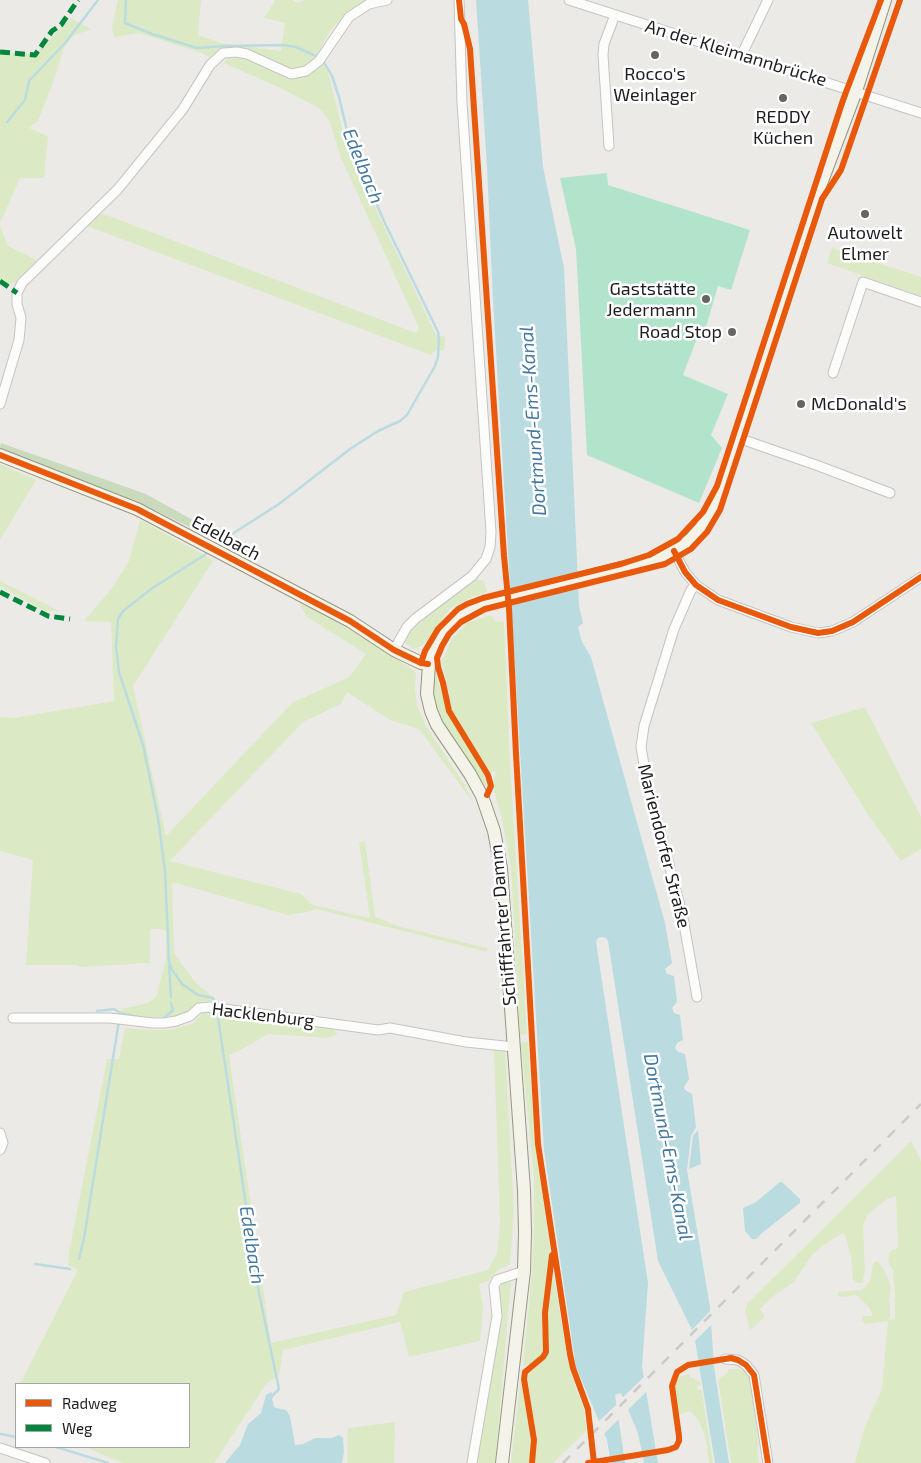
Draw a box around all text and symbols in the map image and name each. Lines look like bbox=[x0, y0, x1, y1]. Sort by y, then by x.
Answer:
street label: An der Kleimannbrücke bbox=[643, 15, 829, 91]
marker: Rocco's Weinlager bbox=[649, 49, 661, 61]
place label: Rocco's Weinlager bbox=[613, 63, 697, 106]
marker: REDDY Küchen bbox=[777, 92, 789, 104]
place label: REDDY Küchen bbox=[753, 106, 813, 148]
water label: Edelbach bbox=[338, 125, 388, 207]
marker: Autowelt Elmer bbox=[859, 208, 871, 220]
place label: Autowelt Elmer bbox=[827, 222, 903, 264]
place label: Gaststätte Jedermann bbox=[606, 278, 696, 320]
marker: Gaststätte Jedermann bbox=[700, 293, 712, 305]
place label: Road Stop bbox=[639, 321, 722, 343]
water label: Dortmund-Ems-Kanal bbox=[515, 325, 551, 517]
marker: Road Stop bbox=[726, 326, 738, 338]
place label: McDonald's bbox=[811, 393, 907, 415]
marker: McDonald's bbox=[795, 398, 807, 410]
street label: Edelbach bbox=[188, 511, 264, 565]
street label: Mariendorfer Straße bbox=[633, 762, 695, 930]
street label: Schifffahrter Damm bbox=[485, 843, 521, 1007]
street label: Hacklenburg bbox=[211, 998, 315, 1032]
water label: Dortmund-Ems-Kanal bbox=[639, 1051, 697, 1243]
water label: Edelbach bbox=[235, 1204, 269, 1286]
legend bbox=[15, 1383, 190, 1448]
text: Radweg bbox=[62, 1394, 117, 1412]
text: Weg bbox=[62, 1419, 92, 1437]

